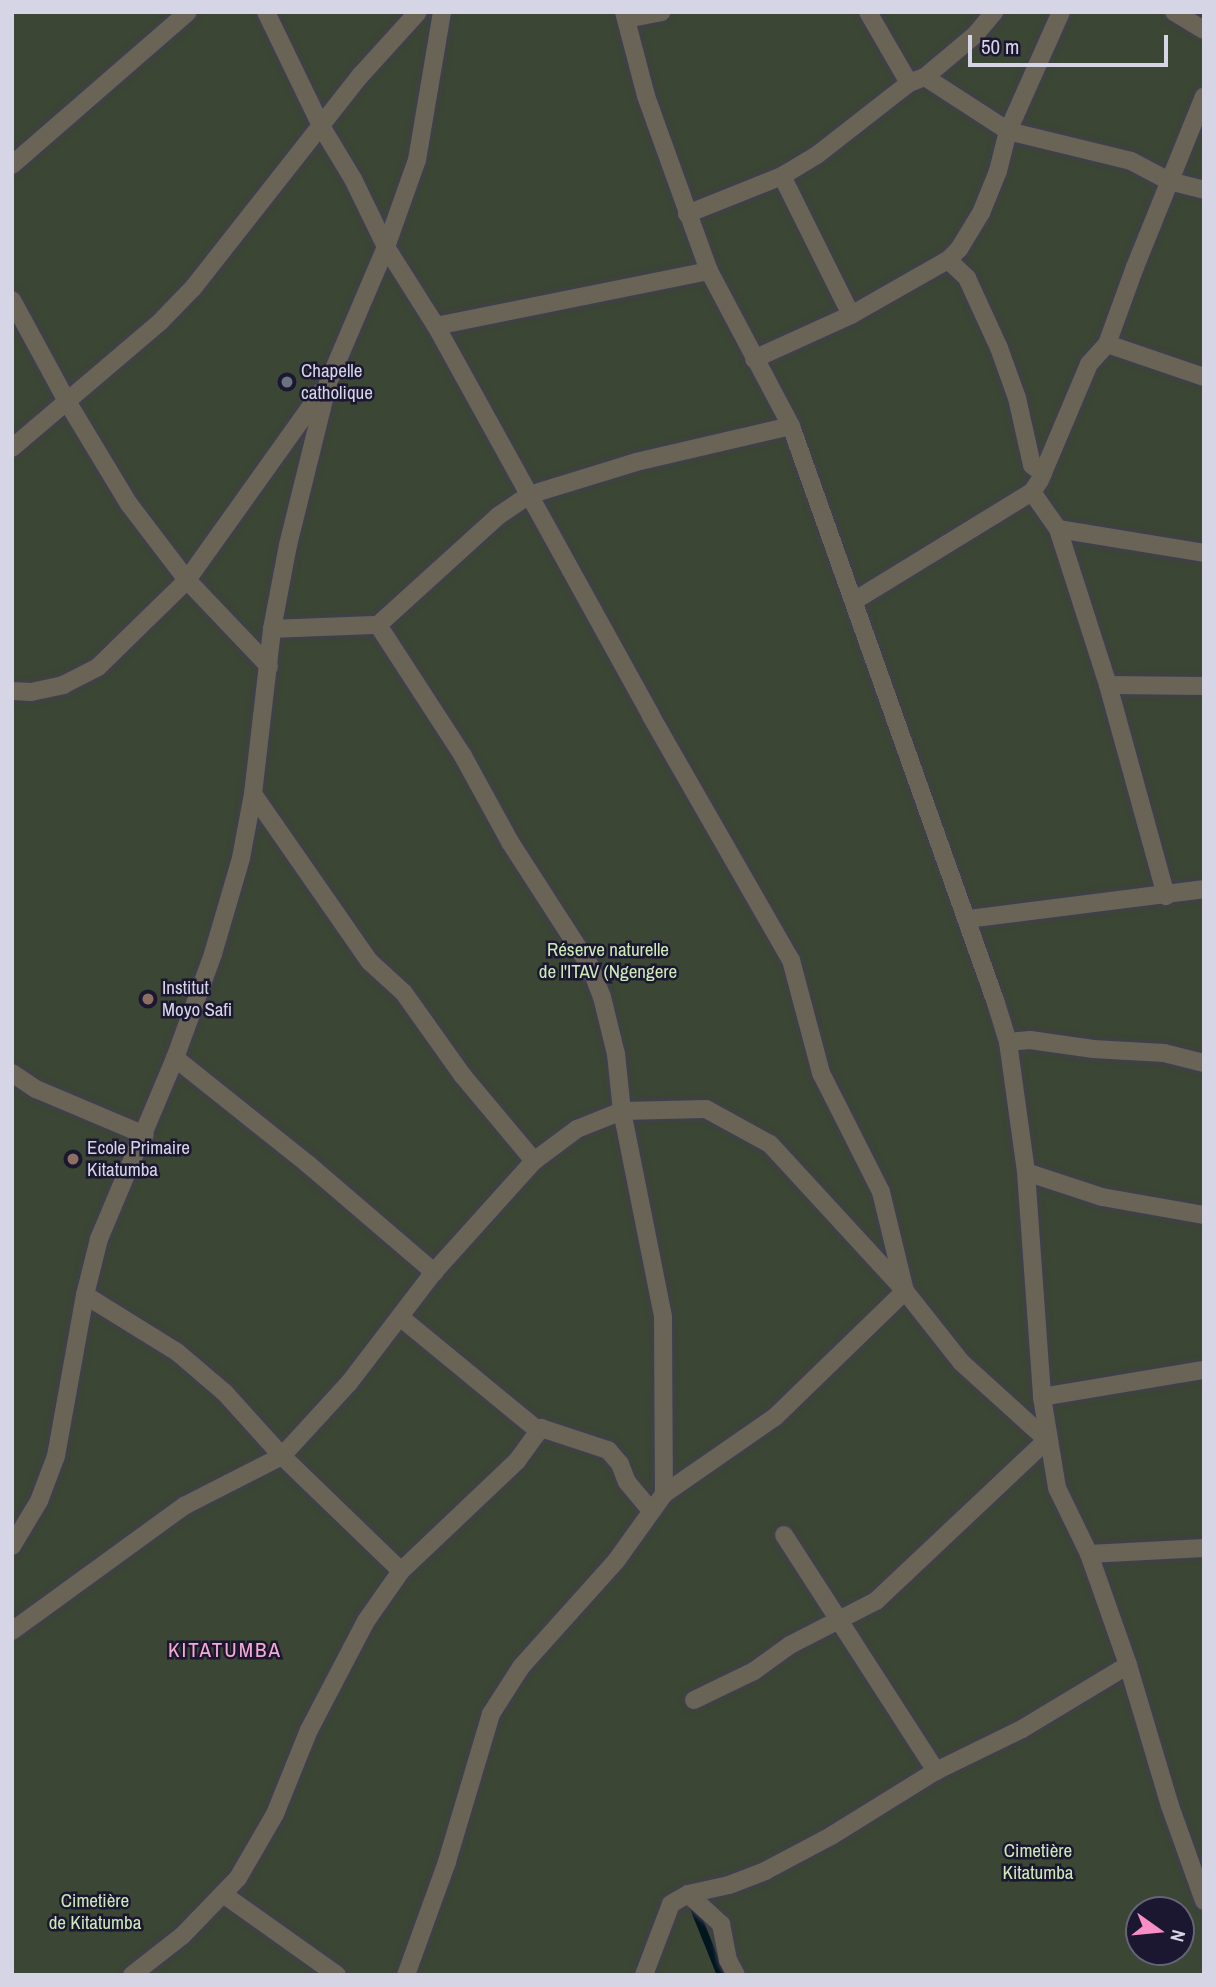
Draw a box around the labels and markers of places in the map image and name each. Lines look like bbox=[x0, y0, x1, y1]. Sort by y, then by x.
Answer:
place label: Chapelle catholique bbox=[301, 360, 373, 404]
marker: Chapelle catholique bbox=[279, 374, 295, 390]
place label: Institut Moyo Safi bbox=[162, 977, 232, 1021]
marker: Institut Moyo Safi bbox=[140, 991, 156, 1007]
place label: Ecole Primaire Kitatumba bbox=[87, 1137, 190, 1181]
marker: Ecole Primaire Kitatumba bbox=[65, 1151, 81, 1167]

